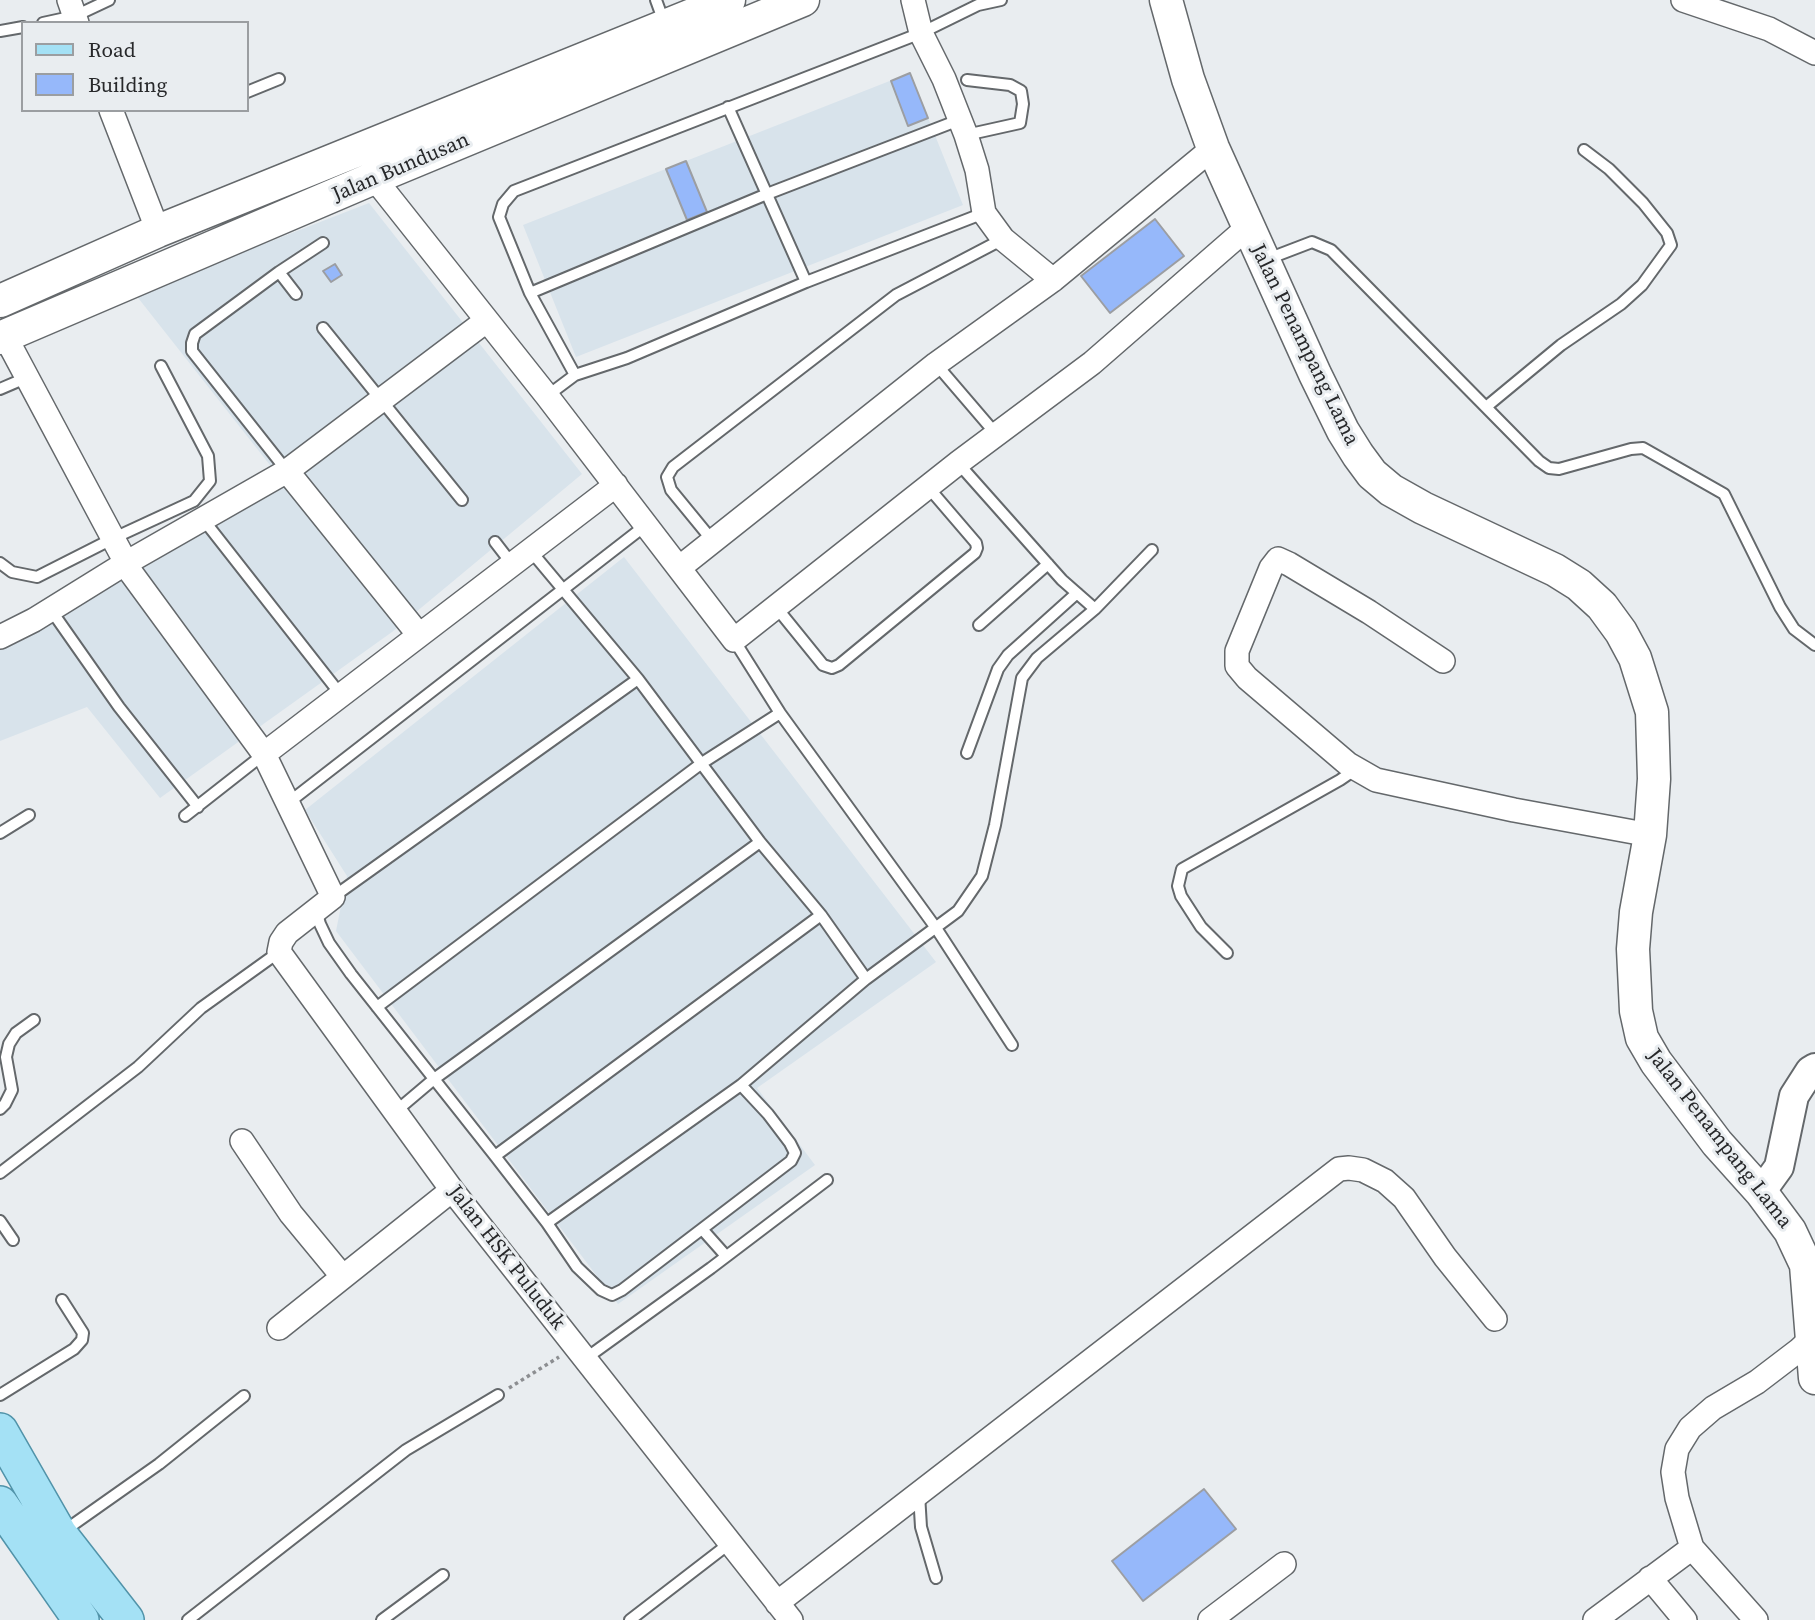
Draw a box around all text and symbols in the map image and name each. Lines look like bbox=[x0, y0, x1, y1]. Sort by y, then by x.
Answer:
legend bbox=[21, 21, 248, 112]
text: Road bbox=[88, 35, 136, 64]
text: Building bbox=[88, 70, 167, 99]
street label: Jalan Bundusan bbox=[329, 128, 473, 208]
street label: Jalan Penampang Lama bbox=[1244, 240, 1364, 450]
street label: Jalan Penampang Lama bbox=[1641, 1044, 1797, 1234]
street label: Jalan HSK Puluduk bbox=[442, 1181, 570, 1335]

